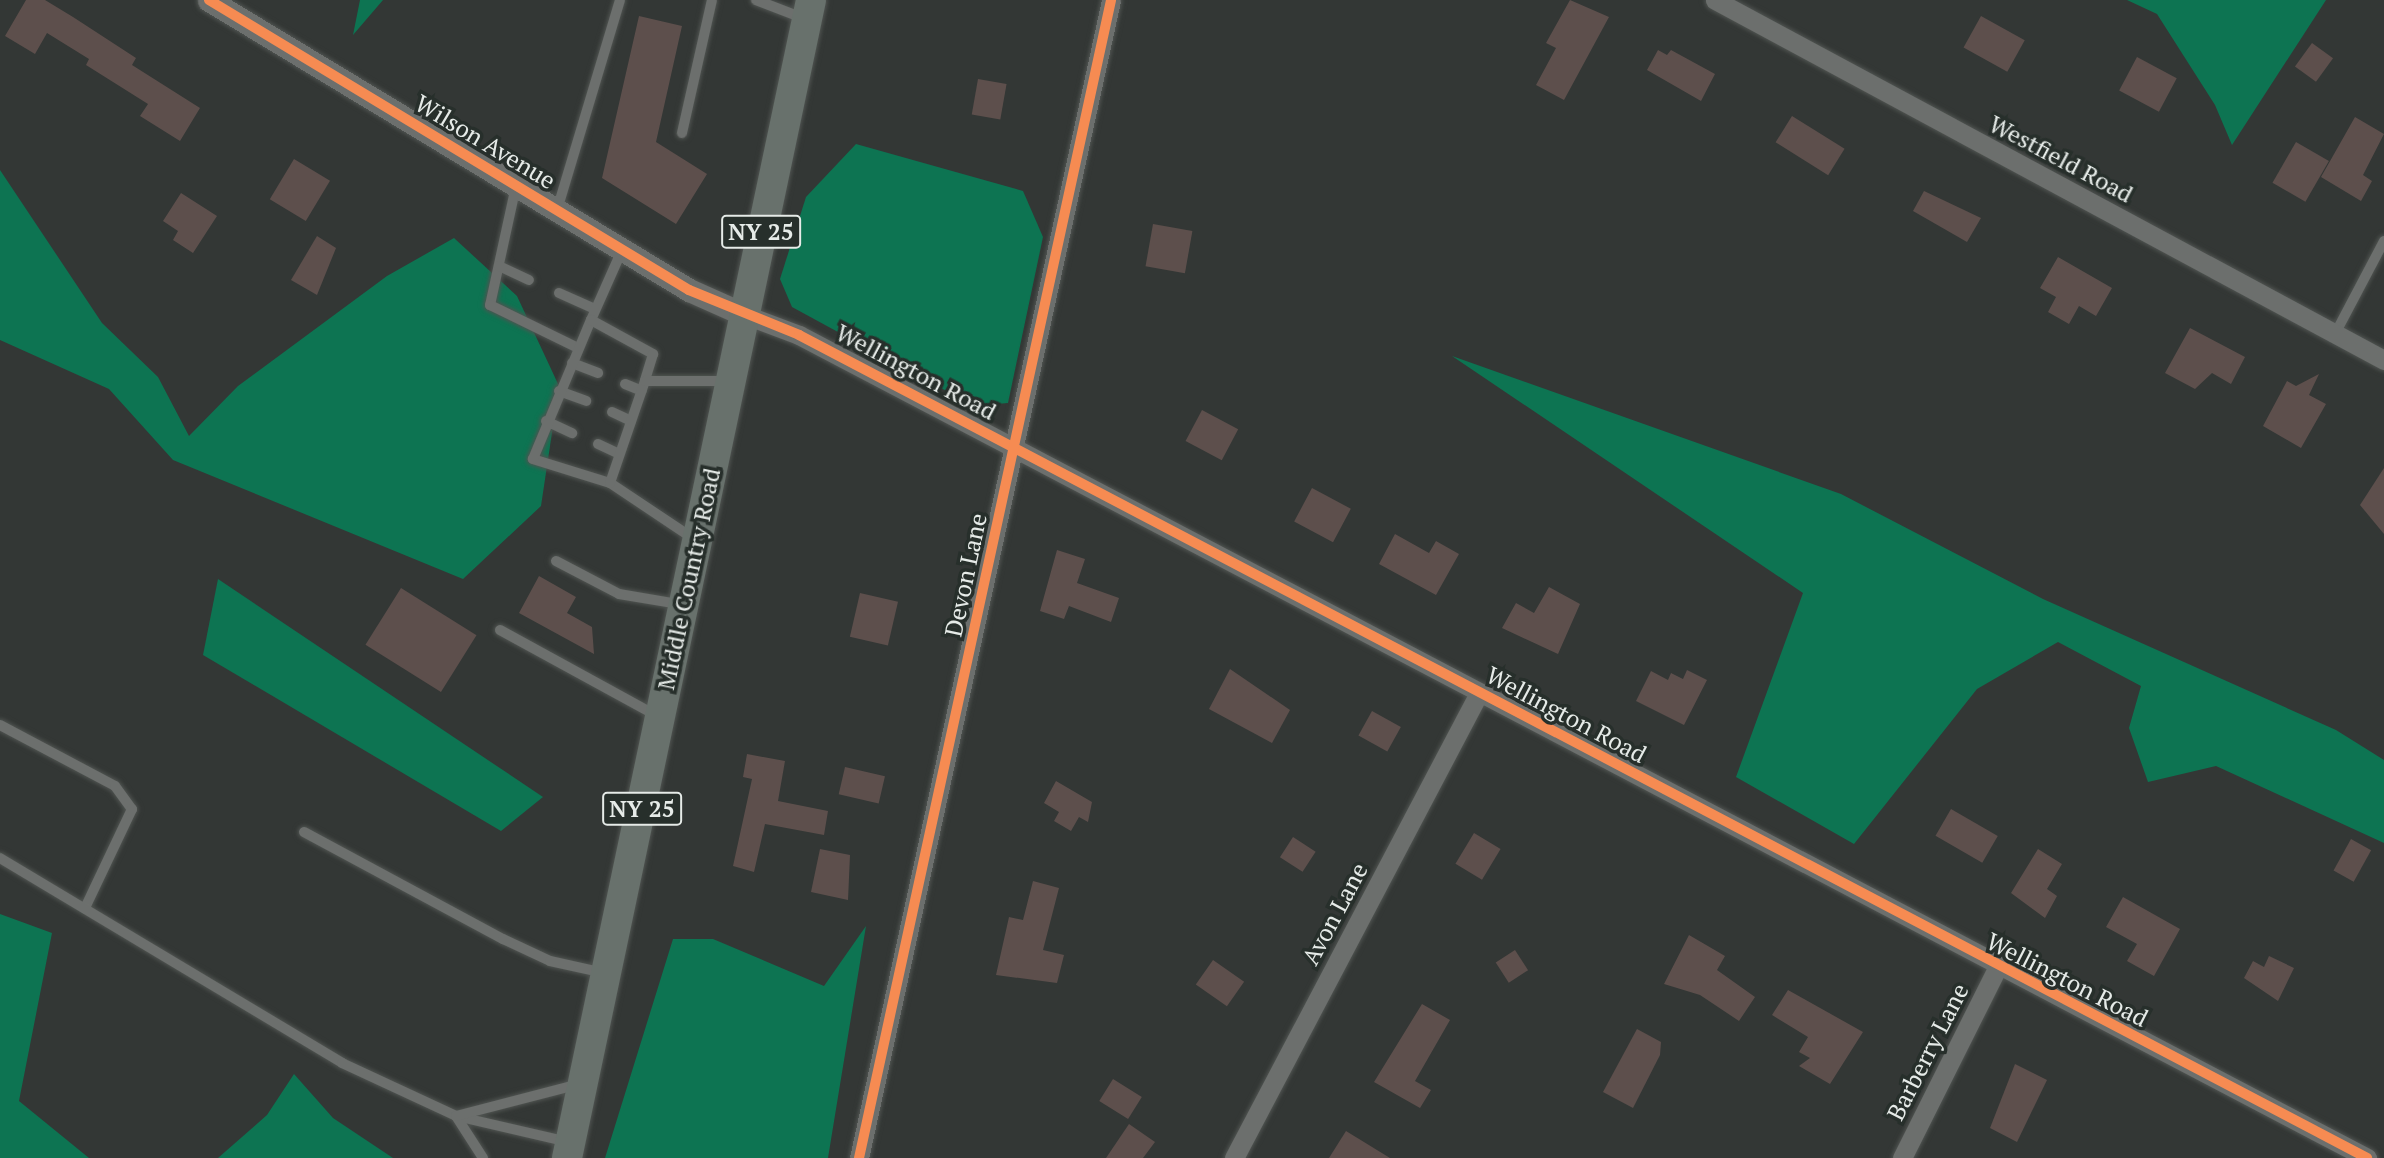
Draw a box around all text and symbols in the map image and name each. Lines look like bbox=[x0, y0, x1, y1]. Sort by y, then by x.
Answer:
street label: Wilson Avenue bbox=[409, 89, 561, 195]
street label: Westfield Road bbox=[1984, 109, 2138, 209]
road number: NY 25 bbox=[721, 213, 801, 252]
street label: Wellington Road bbox=[831, 318, 1001, 426]
street label: Middle Country Road bbox=[651, 465, 727, 693]
street label: Devon Lane bbox=[939, 511, 993, 639]
street label: Wellington Road bbox=[1481, 661, 1651, 769]
road number: NY 25 bbox=[602, 790, 682, 828]
street label: Avon Lane bbox=[1296, 858, 1374, 970]
street label: Wellington Road bbox=[1981, 927, 2153, 1033]
street label: Barberry Lane bbox=[1881, 979, 1975, 1125]

